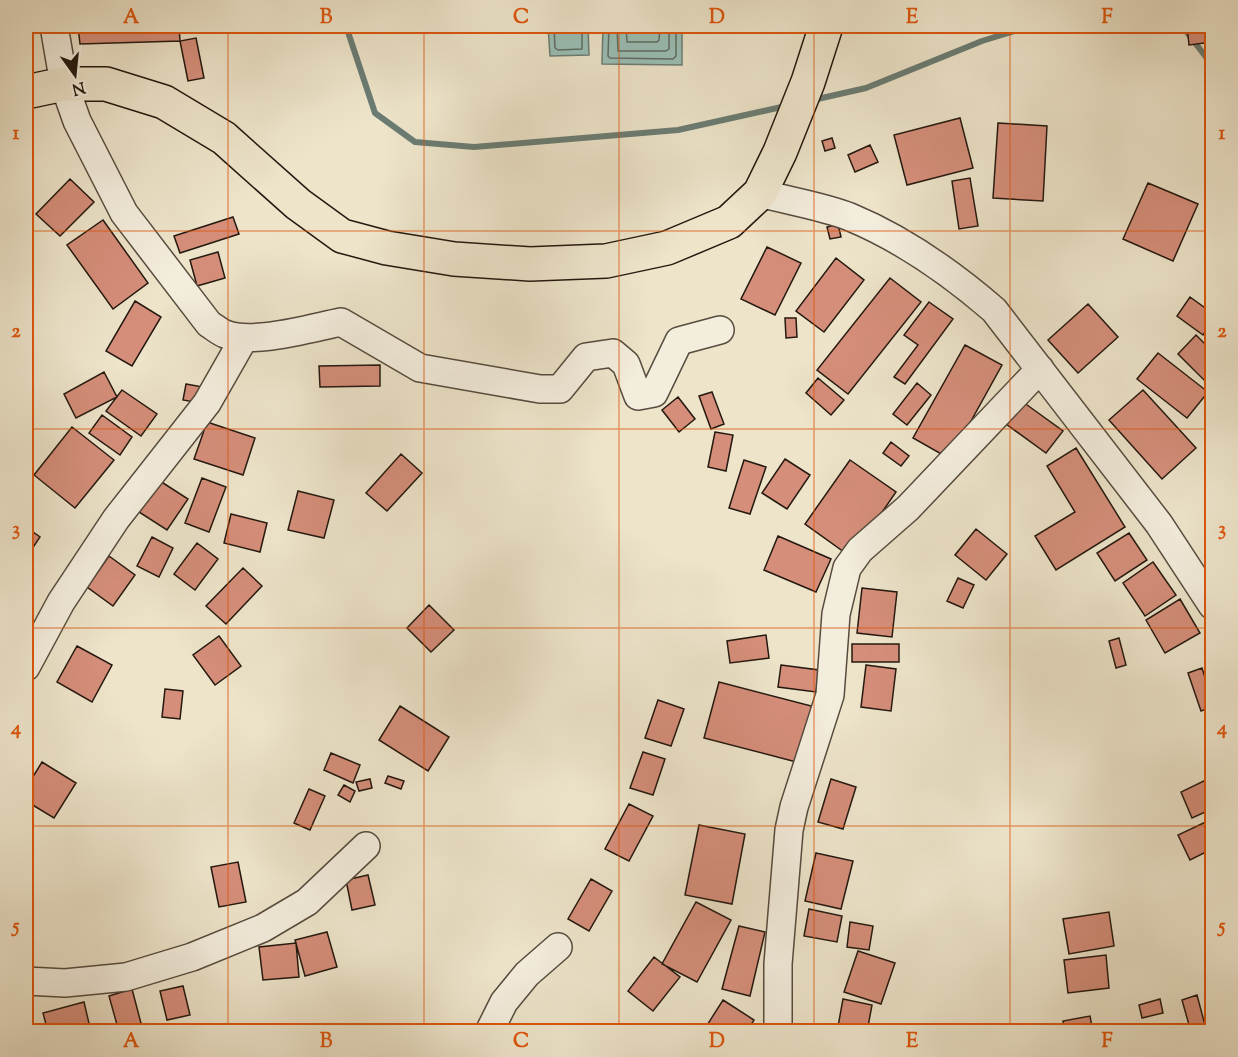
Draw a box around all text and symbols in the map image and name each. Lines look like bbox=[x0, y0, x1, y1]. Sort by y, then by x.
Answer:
text: A bbox=[123, 4, 140, 33]
text: B bbox=[320, 4, 333, 33]
text: C bbox=[513, 4, 529, 33]
text: D bbox=[709, 4, 725, 33]
text: E bbox=[906, 4, 919, 33]
text: F bbox=[1101, 4, 1113, 33]
north arrow bbox=[45, 45, 105, 105]
text: N bbox=[69, 74, 87, 100]
text: 1 bbox=[13, 120, 20, 149]
text: 1 bbox=[1219, 120, 1226, 149]
text: 2 bbox=[11, 318, 21, 347]
text: 2 bbox=[1217, 318, 1227, 347]
text: 3 bbox=[12, 516, 20, 545]
text: 3 bbox=[1218, 516, 1226, 545]
text: 4 bbox=[10, 715, 21, 744]
text: 4 bbox=[1216, 715, 1227, 744]
text: 5 bbox=[11, 913, 20, 942]
text: 5 bbox=[1217, 913, 1226, 942]
text: A bbox=[123, 1028, 140, 1057]
text: B bbox=[320, 1028, 333, 1057]
text: C bbox=[513, 1028, 529, 1057]
text: D bbox=[709, 1028, 725, 1057]
text: E bbox=[906, 1028, 919, 1057]
text: F bbox=[1101, 1028, 1113, 1057]

